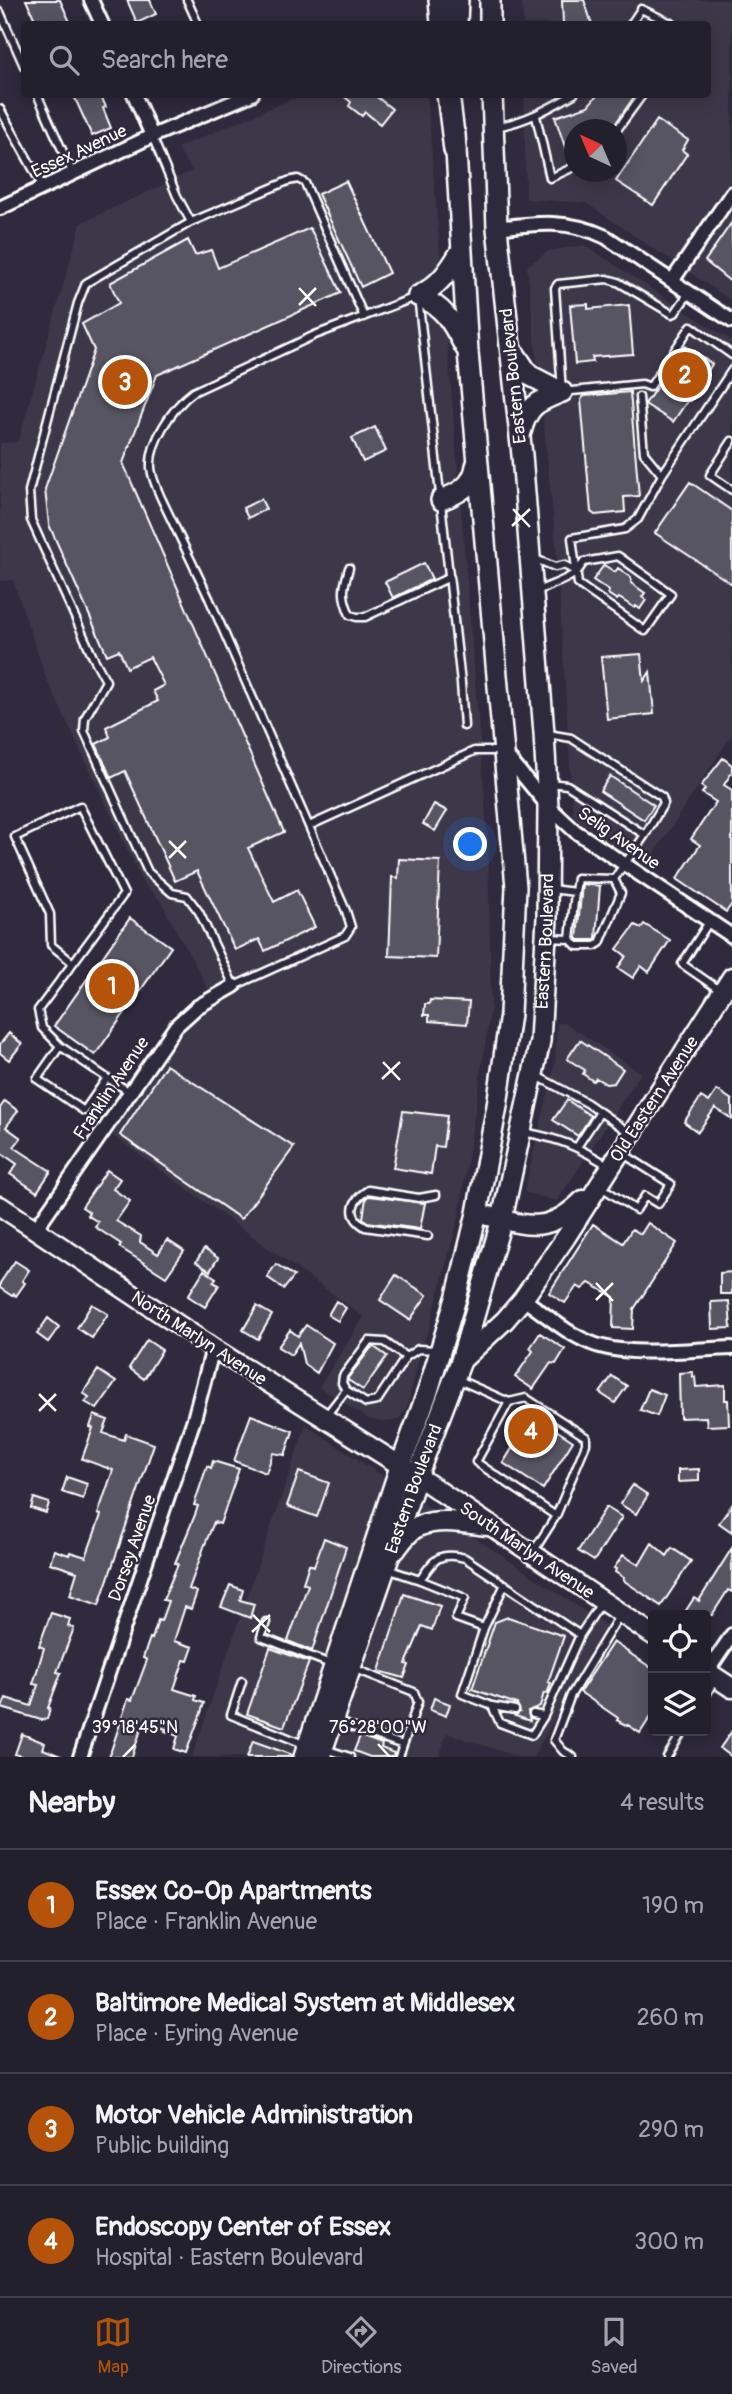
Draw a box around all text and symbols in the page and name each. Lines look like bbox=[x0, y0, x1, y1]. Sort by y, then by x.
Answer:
search box bbox=[21, 21, 711, 98]
icon: search bbox=[45, 41, 83, 79]
text: Search here bbox=[101, 44, 228, 76]
street label: Essex Avenue bbox=[28, 119, 131, 184]
north arrow bbox=[564, 119, 627, 182]
street label: Eastern Boulevard bbox=[495, 307, 532, 445]
pin: 2 bbox=[662, 349, 708, 401]
pin: 3 bbox=[102, 356, 148, 408]
street label: Selig Avenue bbox=[573, 802, 664, 875]
your location bbox=[453, 827, 487, 861]
street label: Eastern Boulevard bbox=[531, 873, 559, 1010]
pin: 1 bbox=[89, 960, 135, 1012]
street label: Franklin Avenue bbox=[68, 1032, 154, 1144]
street label: Old Eastern Avenue bbox=[605, 1032, 704, 1167]
street label: North Marlyn Avenue bbox=[127, 1286, 271, 1391]
pin: 4 bbox=[508, 1405, 554, 1457]
street label: Eastern Boulevard bbox=[380, 1421, 448, 1557]
street label: Dorsey Avenue bbox=[103, 1492, 161, 1604]
street label: South Marlyn Avenue bbox=[455, 1497, 599, 1604]
map controls bbox=[648, 1610, 711, 1736]
button: locate bbox=[648, 1610, 711, 1673]
button: layers bbox=[648, 1673, 711, 1736]
text: 39°18'45"N bbox=[92, 1716, 178, 1739]
text: 76°28'00"W bbox=[329, 1716, 427, 1739]
text: Nearby bbox=[28, 1784, 115, 1821]
text: 4 results bbox=[620, 1788, 704, 1817]
text: Essex Co-Op Apartments bbox=[95, 1875, 372, 1907]
text: 1 bbox=[47, 1891, 56, 1920]
text: 190 m bbox=[642, 1891, 704, 1920]
text: Place · Franklin Avenue bbox=[95, 1907, 317, 1936]
text: Baltimore Medical System at Middlesex bbox=[95, 1987, 515, 2019]
text: 2 bbox=[45, 2003, 57, 2032]
text: 260 m bbox=[637, 2003, 704, 2032]
text: Place · Eyring Avenue bbox=[95, 2019, 298, 2048]
text: Motor Vehicle Administration bbox=[95, 2099, 413, 2131]
text: 3 bbox=[45, 2115, 57, 2144]
text: 290 m bbox=[638, 2115, 704, 2144]
text: Public building bbox=[95, 2131, 229, 2160]
text: Endoscopy Center of Essex bbox=[95, 2211, 391, 2243]
text: 4 bbox=[44, 2227, 58, 2256]
text: 300 m bbox=[634, 2227, 704, 2256]
text: Hospital · Eastern Boulevard bbox=[95, 2243, 364, 2272]
tab: Map bbox=[94, 2313, 132, 2379]
tab: Directions bbox=[321, 2313, 402, 2379]
tab: Saved bbox=[590, 2313, 638, 2379]

